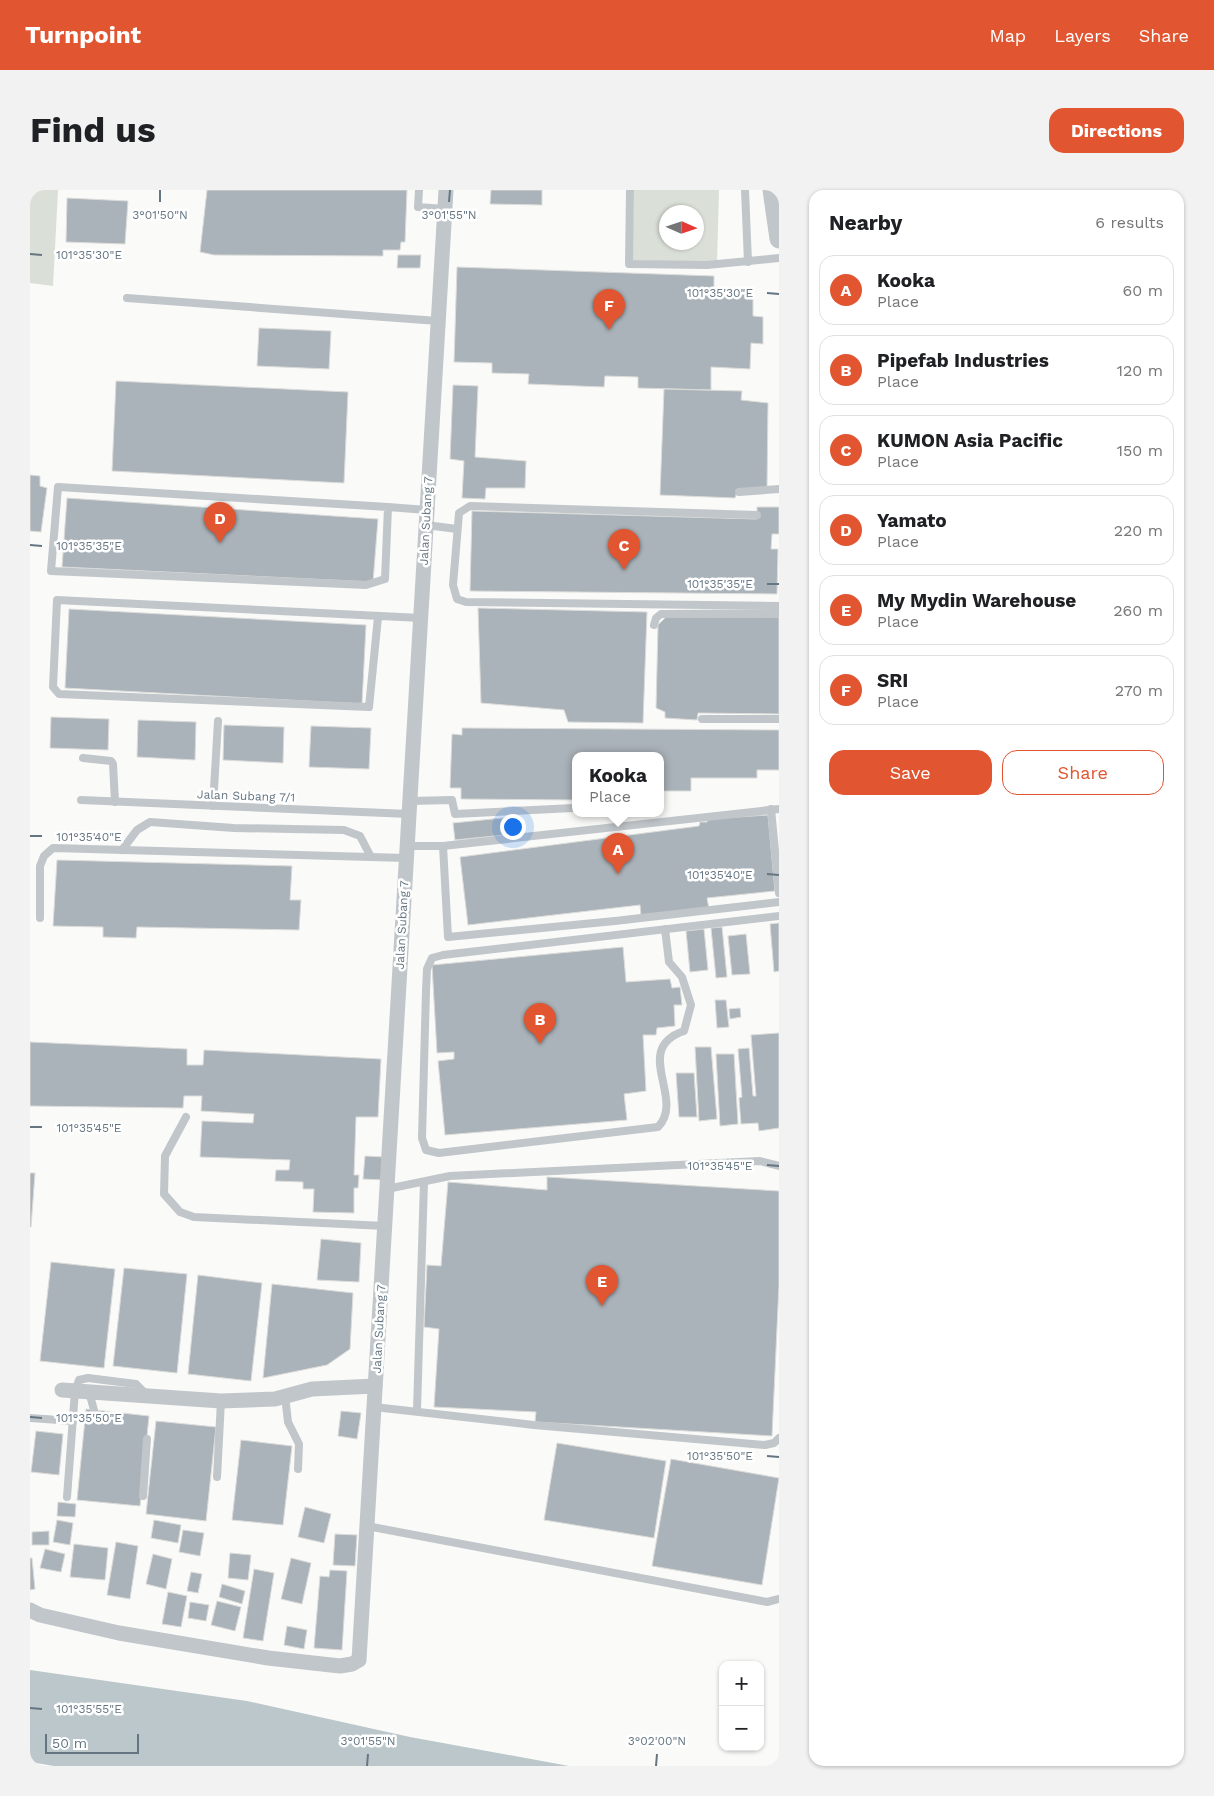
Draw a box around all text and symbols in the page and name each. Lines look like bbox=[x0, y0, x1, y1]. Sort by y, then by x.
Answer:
text: Turnpoint bbox=[25, 21, 141, 49]
text: Map bbox=[989, 25, 1026, 46]
text: Layers bbox=[1054, 25, 1111, 46]
text: Share bbox=[1139, 25, 1189, 46]
button: Directions bbox=[1049, 108, 1184, 153]
text: Find us bbox=[30, 109, 156, 151]
north arrow bbox=[659, 205, 704, 250]
text: 3°01'50"N bbox=[132, 208, 188, 222]
text: 3°01'55"N bbox=[421, 208, 477, 222]
text: Nearby bbox=[829, 210, 902, 235]
text: 6 results bbox=[1095, 213, 1164, 232]
text: 101°35'30"E bbox=[56, 248, 122, 262]
text: Kooka bbox=[877, 269, 935, 292]
text: A bbox=[841, 281, 851, 300]
text: 60 m bbox=[1123, 281, 1163, 300]
text: 101°35'30"E bbox=[687, 286, 753, 300]
pin: F bbox=[593, 289, 625, 330]
text: Place bbox=[877, 292, 919, 311]
text: Pipefab Industries bbox=[877, 349, 1049, 372]
text: B bbox=[841, 361, 851, 380]
text: 120 m bbox=[1117, 361, 1163, 380]
text: Place bbox=[877, 372, 919, 391]
text: KUMON Asia Pacific bbox=[877, 429, 1063, 452]
text: C bbox=[841, 441, 851, 460]
text: 150 m bbox=[1117, 441, 1163, 460]
text: Place bbox=[877, 452, 919, 471]
street label: Jalan Subang 7 bbox=[417, 476, 435, 566]
pin: D bbox=[204, 502, 236, 543]
text: Yamato bbox=[877, 509, 947, 532]
text: D bbox=[840, 521, 852, 540]
text: 220 m bbox=[1114, 521, 1163, 540]
pin: C bbox=[608, 529, 640, 570]
text: Place bbox=[877, 532, 919, 551]
text: 101°35'35"E bbox=[56, 539, 122, 553]
text: 101°35'35"E bbox=[687, 577, 753, 591]
text: My Mydin Warehouse bbox=[877, 589, 1076, 612]
text: E bbox=[841, 601, 851, 620]
text: 260 m bbox=[1113, 601, 1163, 620]
text: Place bbox=[877, 612, 919, 631]
text: SRI bbox=[877, 669, 908, 692]
text: F bbox=[841, 681, 851, 700]
text: 270 m bbox=[1115, 681, 1163, 700]
text: Place bbox=[877, 692, 919, 711]
button: Save bbox=[829, 750, 992, 795]
button: Share bbox=[1002, 750, 1164, 795]
popup bbox=[572, 752, 664, 817]
text: Kooka bbox=[589, 764, 647, 787]
street label: Jalan Subang 7/1 bbox=[197, 787, 295, 805]
text: Place bbox=[589, 787, 631, 806]
your location bbox=[500, 814, 526, 840]
text: 101°35'40"E bbox=[56, 830, 122, 844]
pin: A bbox=[602, 833, 634, 874]
text: 101°35'40"E bbox=[687, 868, 753, 882]
street label: Jalan Subang 7 bbox=[393, 880, 411, 970]
pin: B bbox=[524, 1003, 556, 1044]
text: 101°35'45"E bbox=[57, 1121, 122, 1135]
text: 101°35'45"E bbox=[688, 1159, 753, 1173]
pin: E bbox=[586, 1265, 618, 1306]
street label: Jalan Subang 7 bbox=[370, 1284, 388, 1374]
text: 101°35'50"E bbox=[56, 1411, 122, 1425]
text: 101°35'50"E bbox=[687, 1449, 753, 1463]
map controls bbox=[719, 1661, 764, 1751]
button: + bbox=[719, 1661, 764, 1706]
text: 101°35'55"E bbox=[56, 1702, 122, 1716]
button: − bbox=[719, 1706, 764, 1751]
scale bar bbox=[45, 1731, 139, 1754]
text: 3°01'55"N bbox=[340, 1734, 396, 1748]
text: 3°02'00"N bbox=[628, 1734, 686, 1748]
text: 50 m bbox=[52, 1735, 87, 1751]

